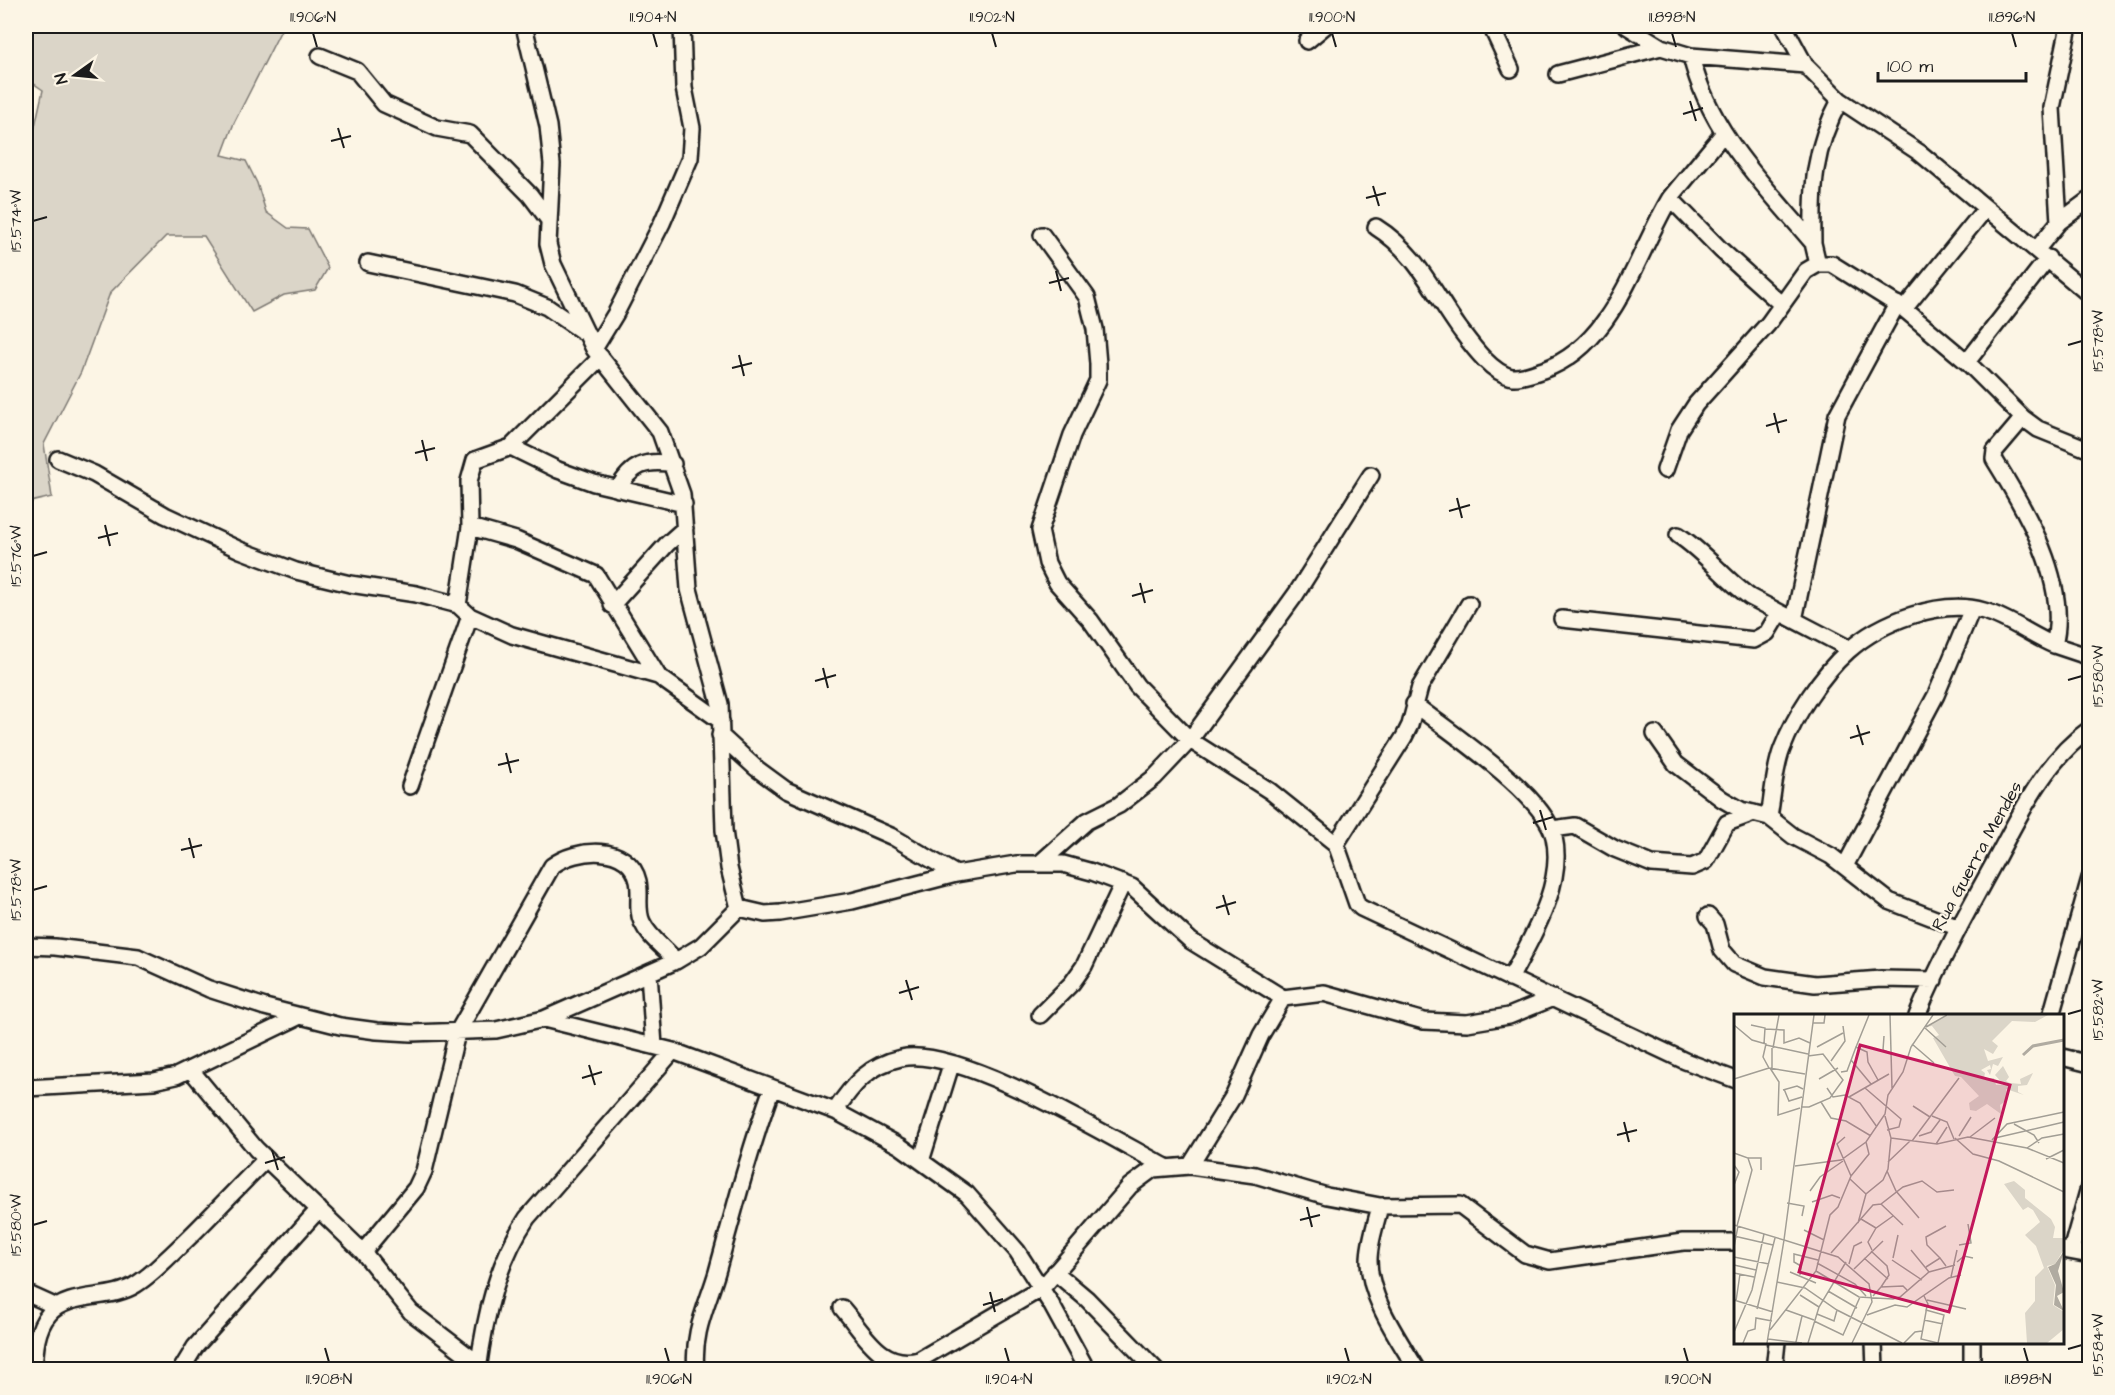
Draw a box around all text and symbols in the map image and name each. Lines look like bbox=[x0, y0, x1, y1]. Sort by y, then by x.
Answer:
text: 11.906°N bbox=[290, 7, 336, 28]
text: 11.904°N bbox=[630, 7, 676, 28]
text: 11.902°N bbox=[969, 7, 1015, 28]
text: 11.900°N bbox=[1309, 7, 1355, 28]
text: 11.898°N bbox=[1649, 7, 1695, 28]
text: 11.896°N bbox=[1989, 7, 2035, 28]
north arrow bbox=[45, 45, 105, 105]
scale bar bbox=[1878, 45, 2026, 83]
text: 100 m bbox=[1887, 54, 1933, 79]
text: N bbox=[50, 71, 73, 86]
text: 15.574°W bbox=[6, 190, 27, 252]
text: 15.578°W bbox=[2088, 310, 2109, 372]
text: 15.576°W bbox=[6, 525, 27, 587]
text: 15.580°W bbox=[2088, 645, 2109, 707]
street label: Rua Guerra Mendes bbox=[1925, 777, 2029, 935]
text: 15.578°W bbox=[6, 859, 27, 921]
text: 15.582°W bbox=[2088, 980, 2109, 1040]
inset map bbox=[1734, 1014, 2064, 1344]
text: 15.580°W bbox=[6, 1194, 27, 1256]
text: 15.584°W bbox=[2088, 1314, 2109, 1376]
text: 11.908°N bbox=[306, 1369, 352, 1390]
text: 11.906°N bbox=[646, 1369, 692, 1390]
text: 11.904°N bbox=[986, 1369, 1032, 1390]
text: 11.902°N bbox=[1326, 1369, 1372, 1390]
text: 11.900°N bbox=[1665, 1369, 1711, 1390]
text: 11.898°N bbox=[2005, 1369, 2051, 1390]

